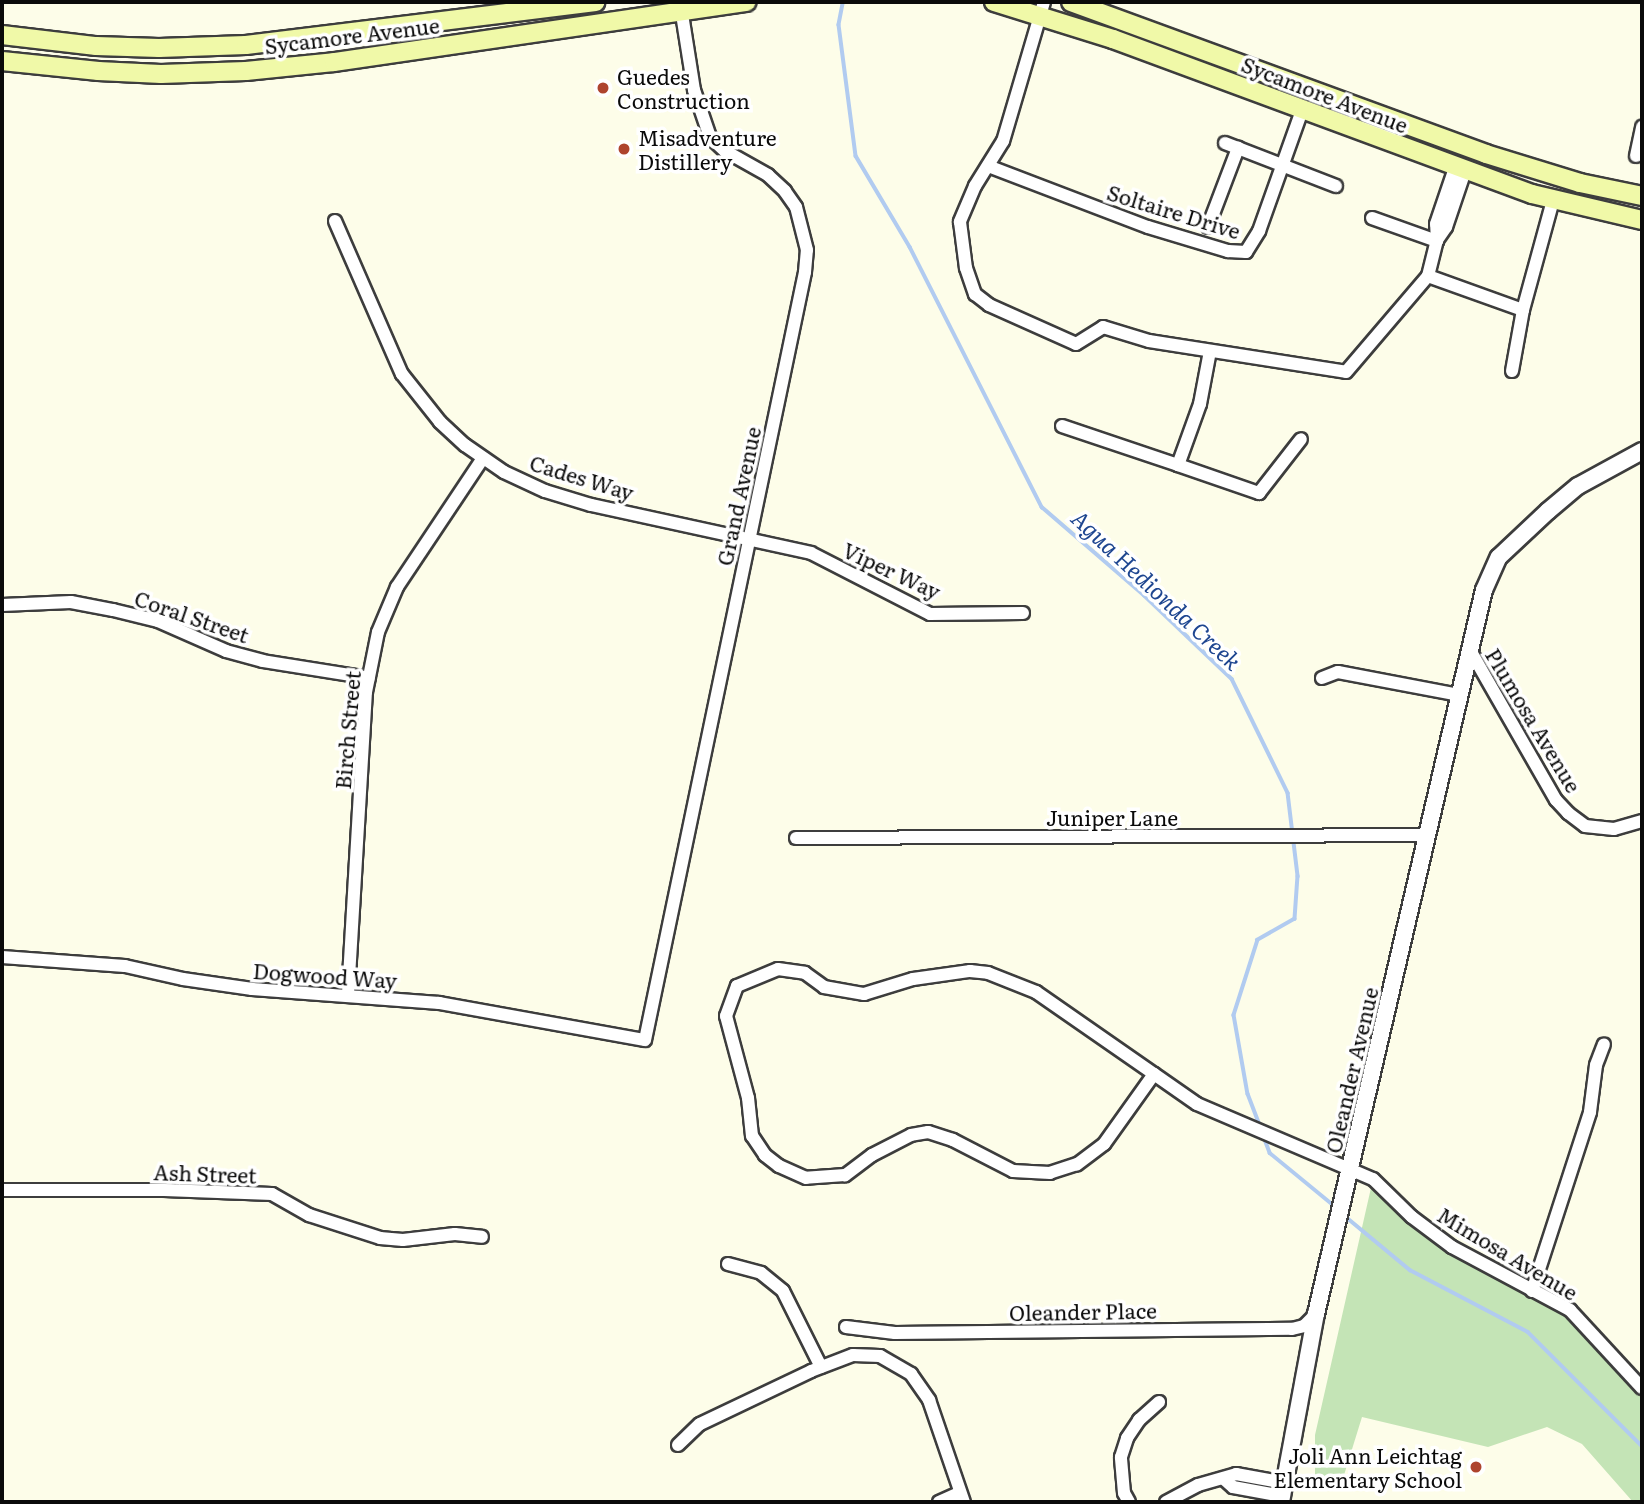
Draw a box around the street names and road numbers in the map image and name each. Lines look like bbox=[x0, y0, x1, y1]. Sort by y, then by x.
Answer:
street label: Sycamore Avenue bbox=[263, 12, 441, 58]
street label: Sycamore Avenue bbox=[1238, 51, 1412, 137]
street label: Soltaire Drive bbox=[1104, 179, 1244, 243]
street label: Grand Avenue bbox=[711, 424, 765, 568]
street label: Cades Way bbox=[527, 449, 637, 505]
street label: Viper Way bbox=[839, 536, 945, 604]
street label: Coral Street bbox=[131, 585, 253, 647]
street label: Plumosa Avenue bbox=[1481, 643, 1587, 797]
street label: Birch Street bbox=[329, 670, 365, 790]
street label: Juniper Lane bbox=[1046, 804, 1178, 830]
street label: Dogwood Way bbox=[252, 957, 398, 993]
street label: Oleander Avenue bbox=[1320, 985, 1382, 1155]
street label: Ash Street bbox=[153, 1159, 257, 1187]
street label: Mimosa Avenue bbox=[1433, 1201, 1583, 1305]
street label: Oleander Place bbox=[1009, 1297, 1157, 1325]

